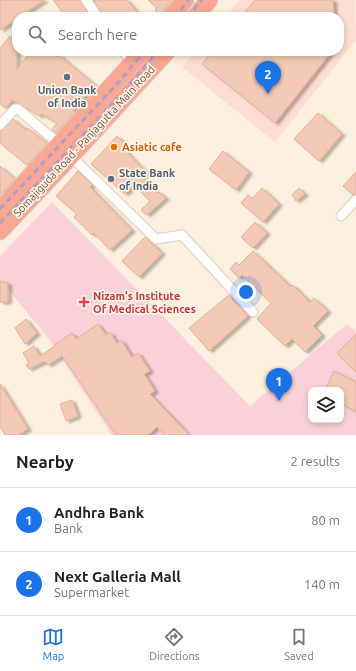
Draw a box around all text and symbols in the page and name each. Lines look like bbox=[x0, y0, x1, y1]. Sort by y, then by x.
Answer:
search box bbox=[12, 12, 344, 56]
icon: search bbox=[26, 23, 48, 45]
text: Search here bbox=[58, 26, 137, 43]
pin: 2 bbox=[255, 61, 281, 94]
street label: Somajiguda Road - Panjagutta Main Road bbox=[11, 63, 157, 219]
marker: Union Bank of India bbox=[62, 72, 72, 82]
place label: Union Bank of India bbox=[38, 84, 97, 109]
place label: Asiatic cafe bbox=[122, 141, 182, 153]
marker: Asiatic cafe bbox=[109, 142, 119, 152]
place label: State Bank of India bbox=[119, 167, 176, 192]
marker: State Bank of India bbox=[106, 174, 116, 184]
your location bbox=[236, 282, 256, 302]
place label: Nizam's Institute Of Medical Sciences bbox=[93, 290, 196, 315]
marker: Nizam's Institute Of Medical Sciences bbox=[78, 296, 90, 308]
pin: 1 bbox=[266, 368, 292, 401]
map controls bbox=[308, 387, 344, 423]
button: layers bbox=[308, 387, 344, 423]
text: Nearby bbox=[16, 452, 74, 471]
text: 2 results bbox=[290, 454, 340, 468]
text: Andhra Bank bbox=[54, 504, 144, 521]
text: 1 bbox=[25, 513, 33, 527]
text: 80 m bbox=[311, 513, 340, 527]
text: Bank bbox=[54, 521, 83, 535]
text: Next Galleria Mall bbox=[54, 568, 181, 585]
text: 2 bbox=[25, 577, 33, 591]
text: 140 m bbox=[304, 577, 340, 591]
text: Supermarket bbox=[54, 585, 129, 599]
tab: Map bbox=[42, 626, 64, 662]
tab: Directions bbox=[149, 626, 200, 662]
tab: Saved bbox=[284, 626, 314, 662]

